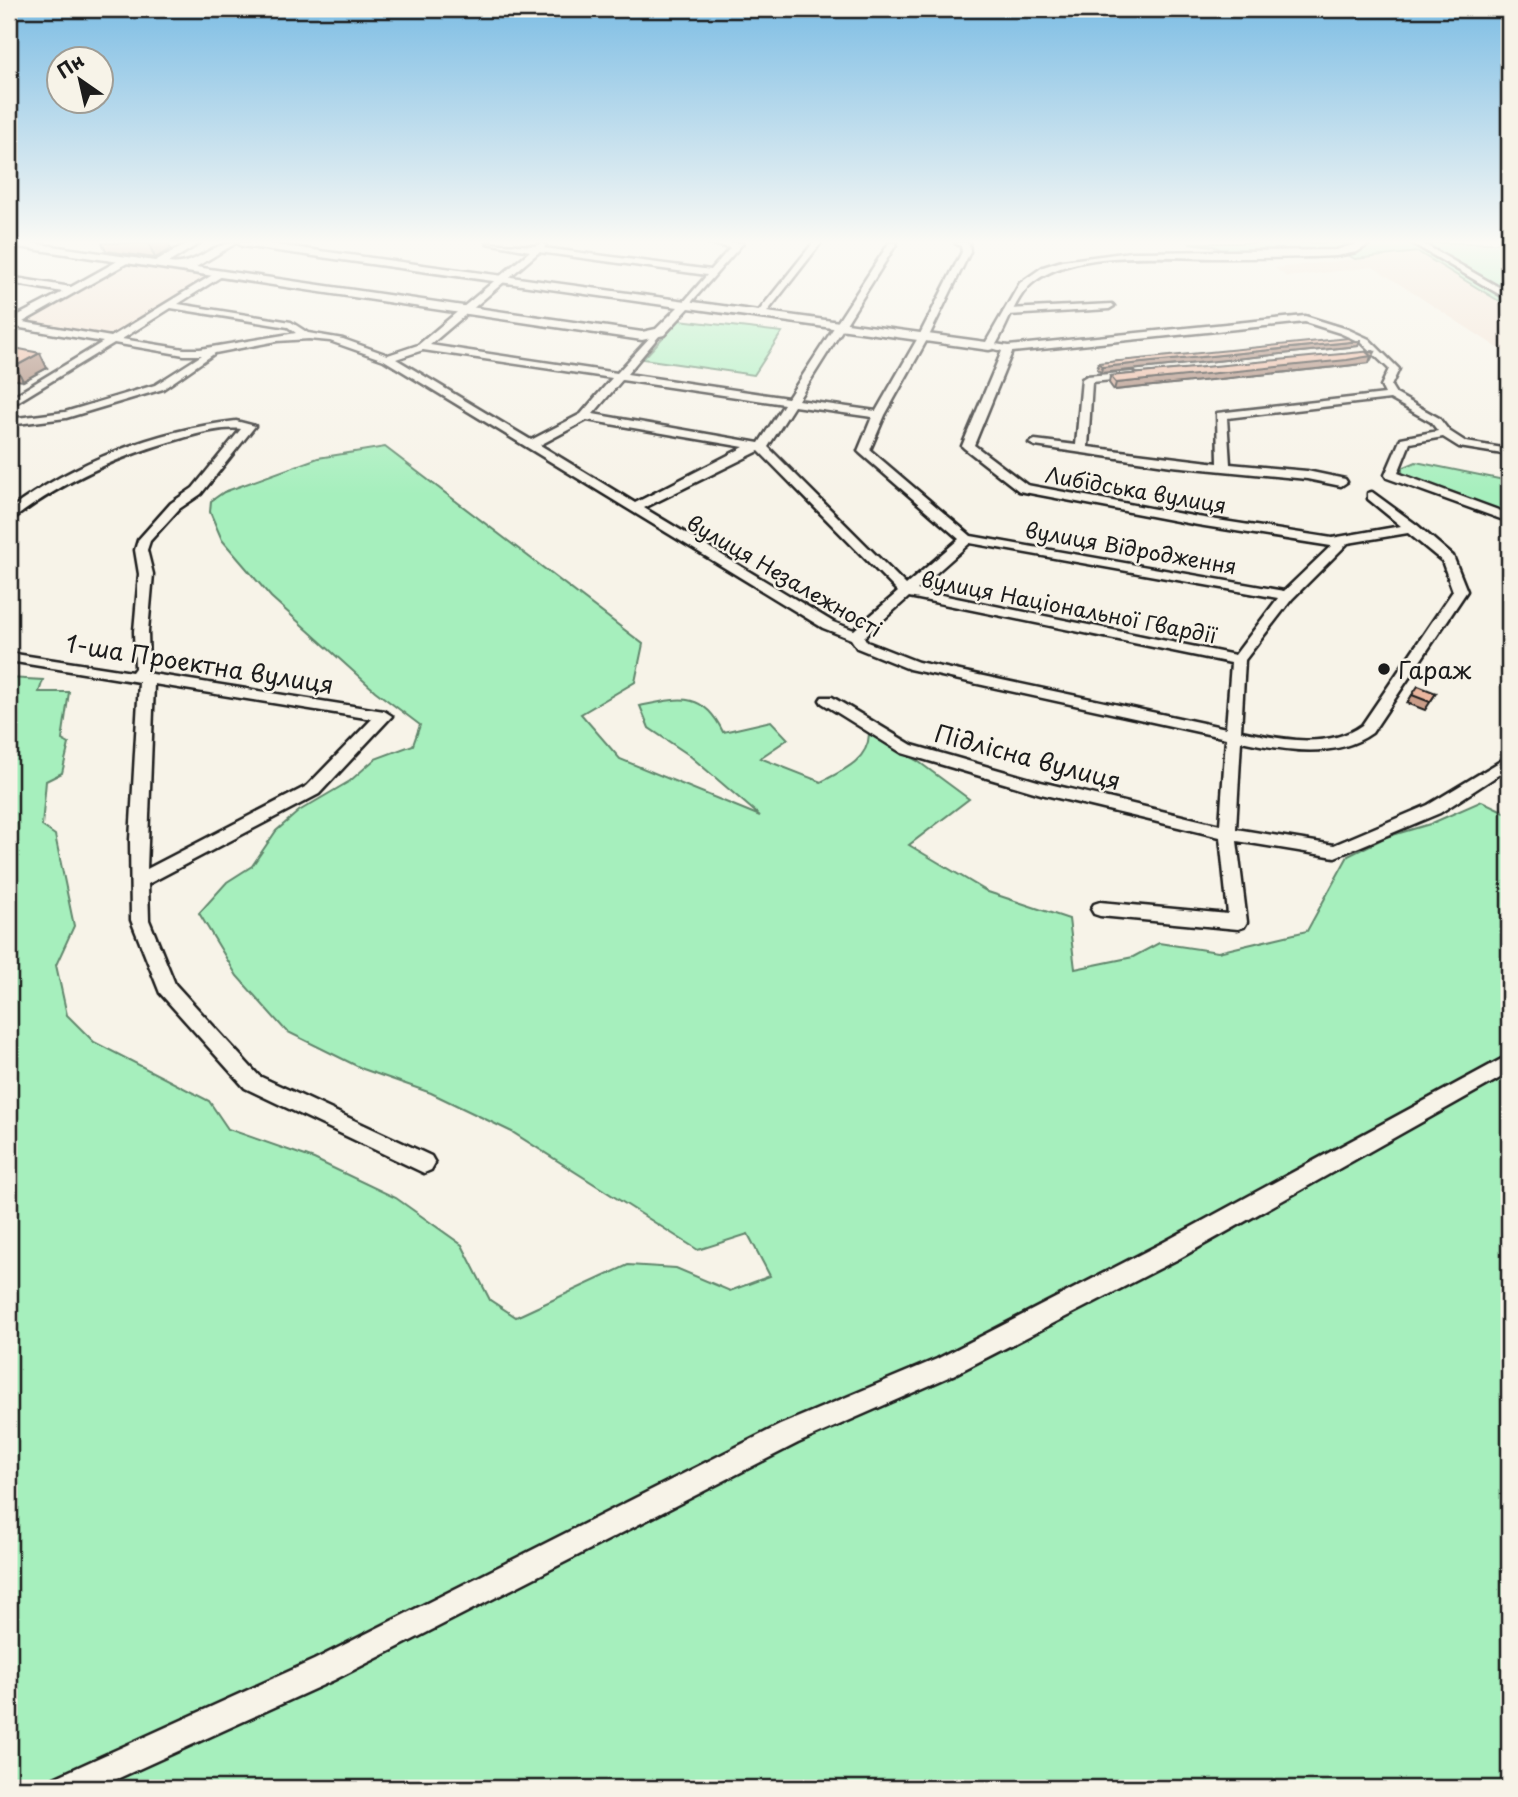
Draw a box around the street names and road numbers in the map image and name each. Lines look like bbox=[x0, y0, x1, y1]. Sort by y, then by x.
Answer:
street label: Либідська вулиця bbox=[1043, 457, 1229, 521]
street label: вулиця Незалежності bbox=[681, 506, 889, 644]
street label: вулиця Відродження bbox=[1023, 513, 1239, 581]
street label: вулиця Національної Гвардії bbox=[919, 562, 1221, 651]
street label: 1-ша Проектна вулиця bbox=[64, 624, 336, 702]
street label: Підлісна вулиця bbox=[931, 714, 1125, 798]

